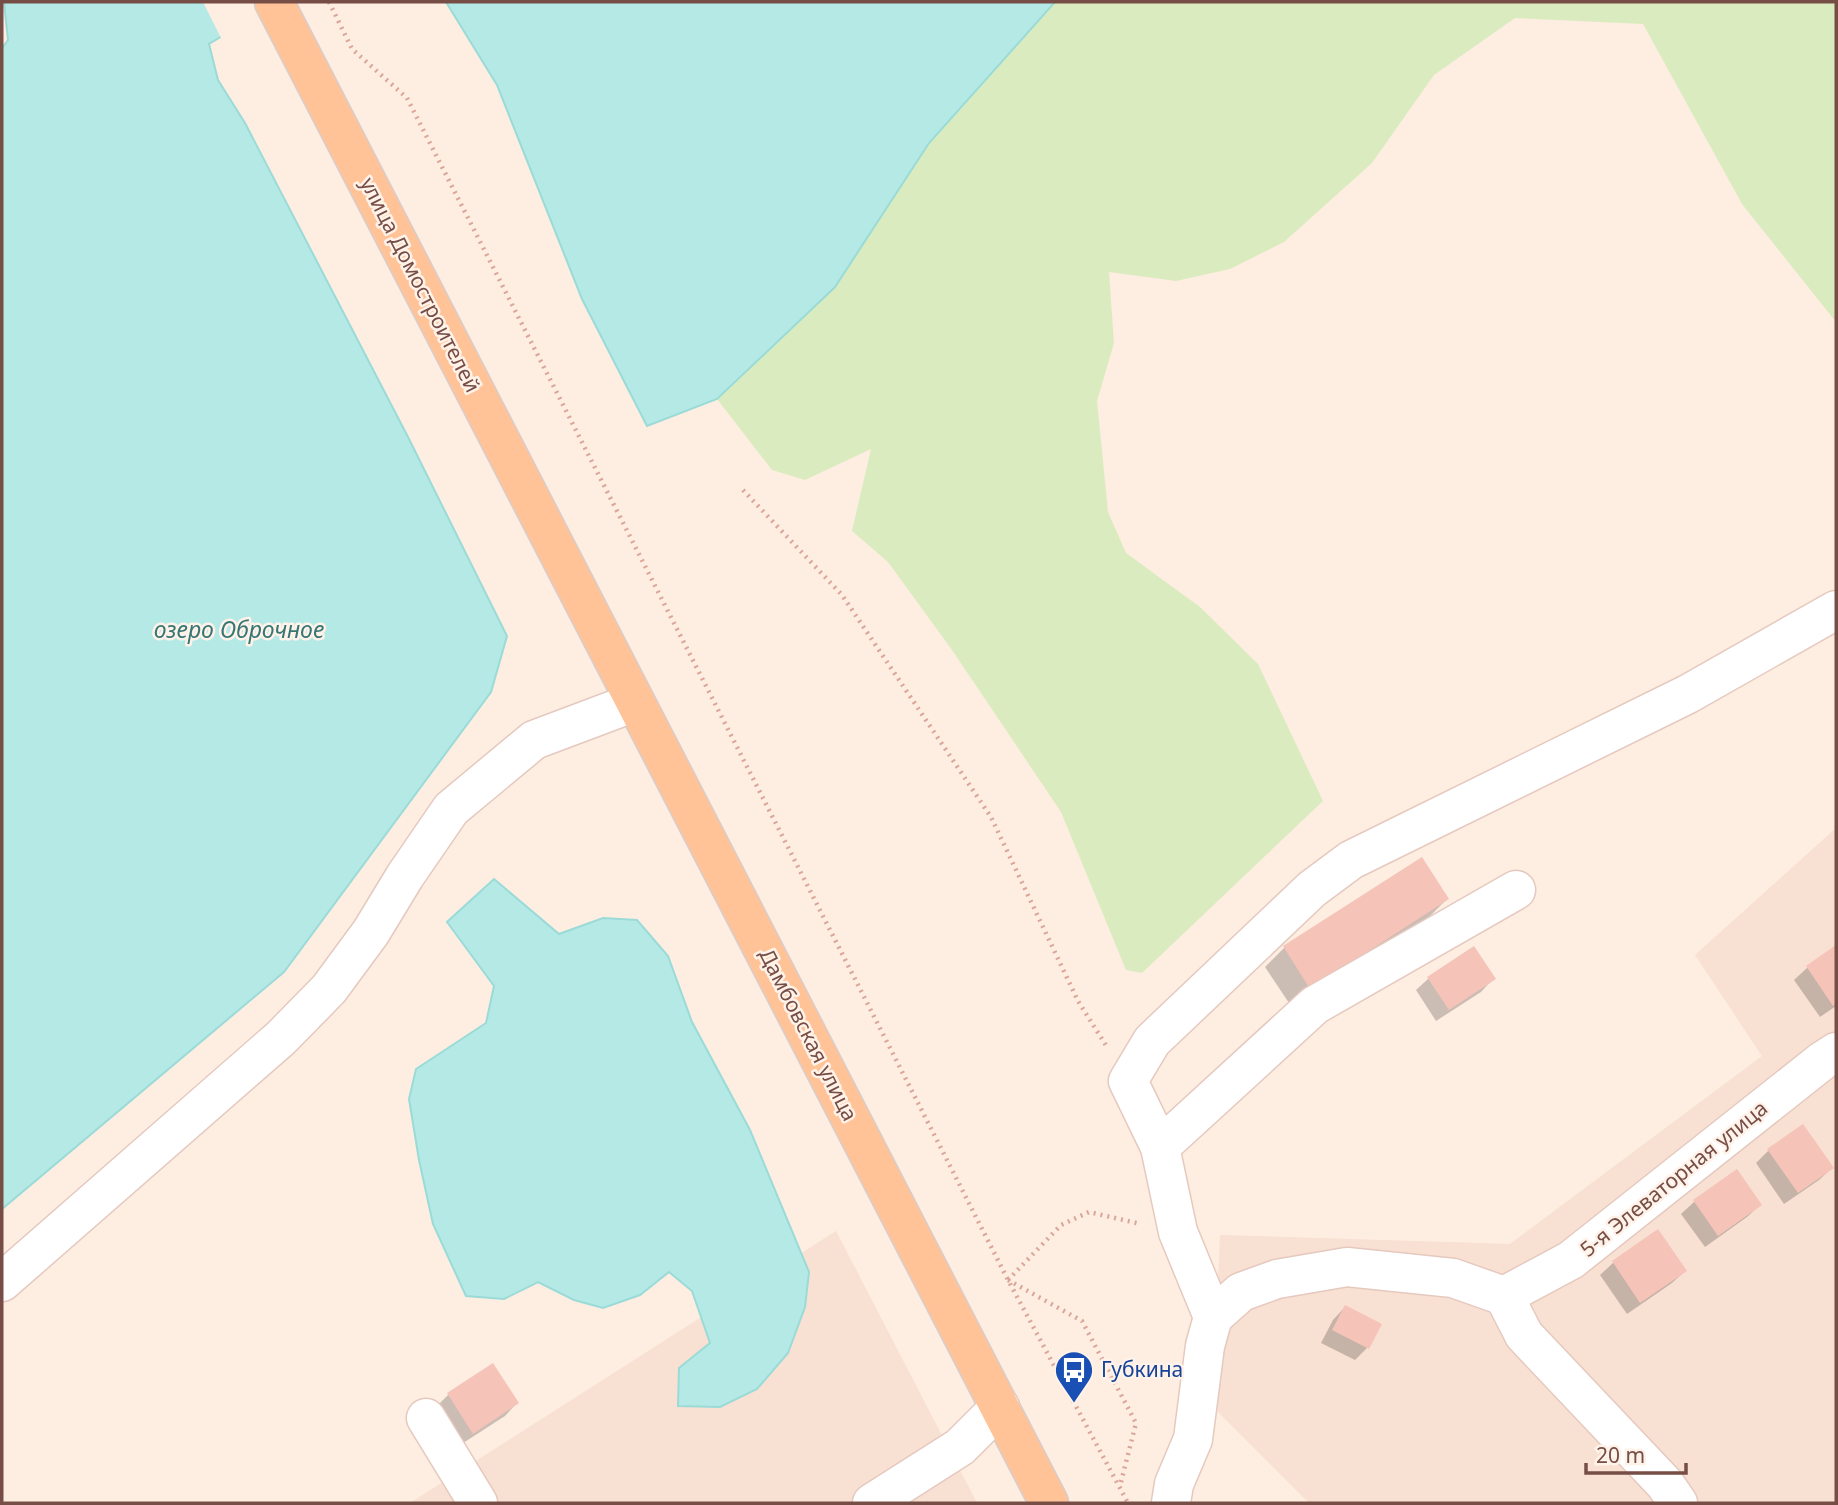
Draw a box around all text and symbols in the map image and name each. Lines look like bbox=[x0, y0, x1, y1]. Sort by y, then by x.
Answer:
street label: улица Домостроителей bbox=[354, 172, 487, 397]
water label: озеро Оброчное bbox=[154, 613, 324, 645]
street label: Дамбовская улица bbox=[753, 944, 864, 1125]
street label: 5-я Элеваторная улица bbox=[1574, 1094, 1773, 1263]
bus stop icon: Губкина bbox=[1053, 1349, 1095, 1404]
place label: Губкина bbox=[1101, 1355, 1183, 1383]
scale bar bbox=[1586, 1432, 1686, 1476]
text: 20 m bbox=[1596, 1441, 1645, 1469]

